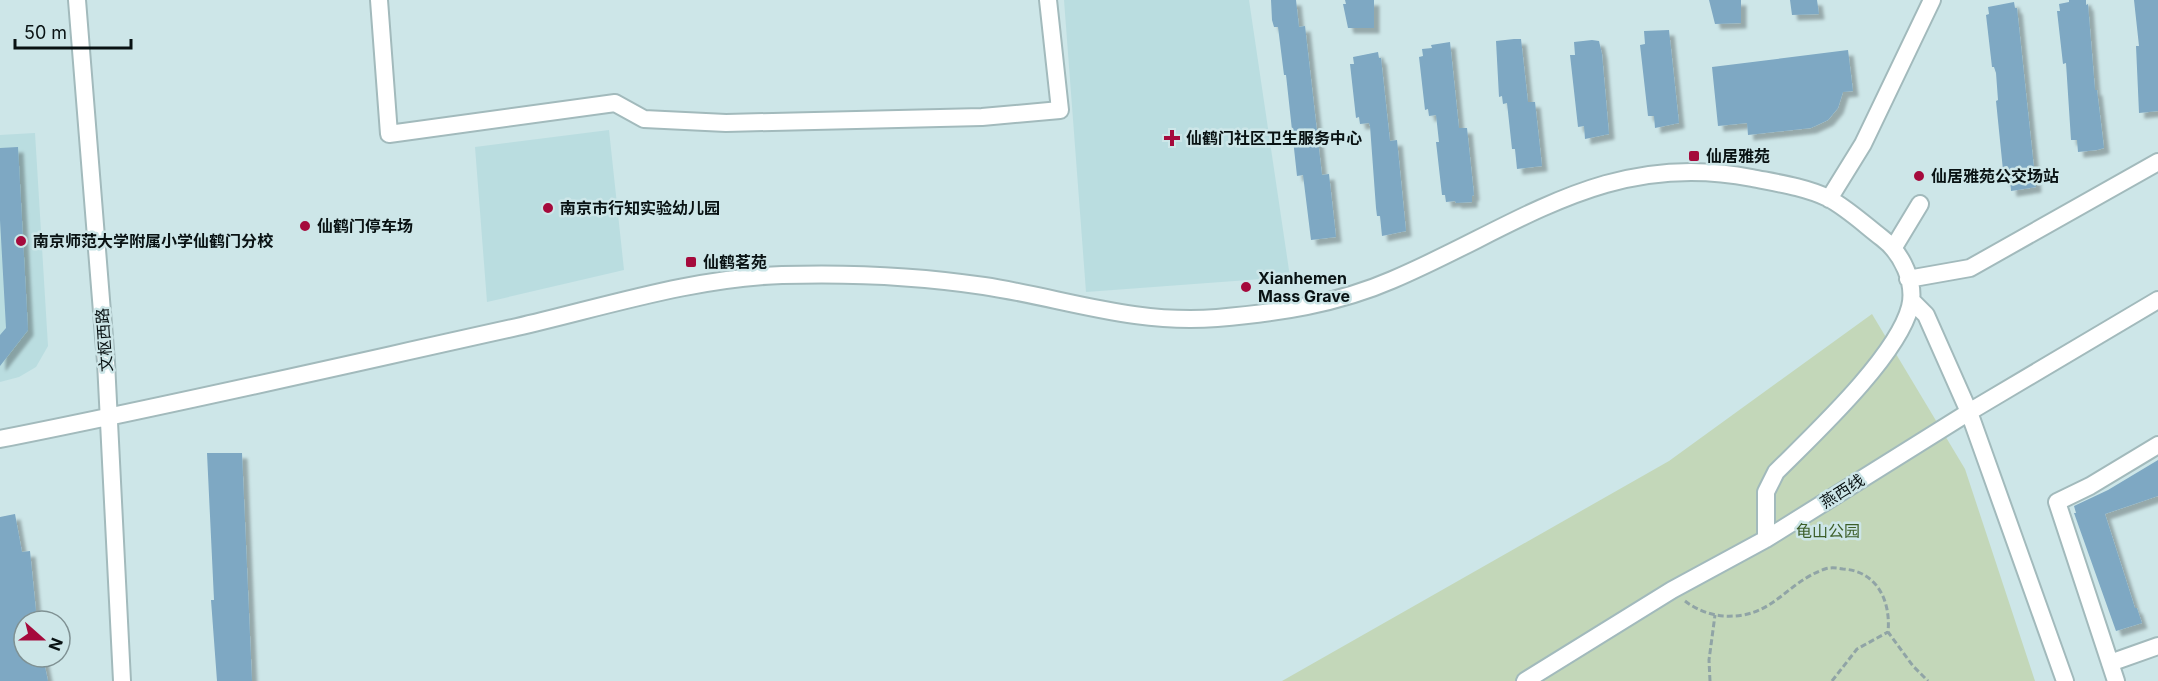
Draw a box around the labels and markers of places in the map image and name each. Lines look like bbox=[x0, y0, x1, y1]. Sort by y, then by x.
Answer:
place label: 仙鹤门社区卫生服务中心 bbox=[1186, 128, 1362, 148]
marker: 仙鹤门社区卫生服务中心 bbox=[1163, 129, 1181, 147]
place label: 仙居雅苑 bbox=[1706, 146, 1770, 166]
marker: 仙居雅苑 bbox=[1687, 149, 1701, 163]
place label: 仙居雅苑公交场站 bbox=[1931, 166, 2059, 186]
marker: 仙居雅苑公交场站 bbox=[1912, 169, 1926, 183]
place label: 南京市行知实验幼儿园 bbox=[560, 198, 720, 218]
marker: 南京市行知实验幼儿园 bbox=[541, 201, 555, 215]
place label: 仙鹤门停车场 bbox=[317, 216, 413, 236]
marker: 仙鹤门停车场 bbox=[298, 219, 312, 233]
place label: 南京师范大学附属小学仙鹤门分校 bbox=[33, 231, 274, 251]
marker: 南京师范大学附属小学仙鹤门分校 bbox=[14, 234, 28, 248]
place label: 仙鹤茗苑 bbox=[703, 252, 767, 272]
marker: 仙鹤茗苑 bbox=[684, 255, 698, 269]
place label: Xianhemen Mass Grave bbox=[1258, 268, 1350, 306]
marker: Xianhemen Mass Grave bbox=[1239, 280, 1253, 294]

